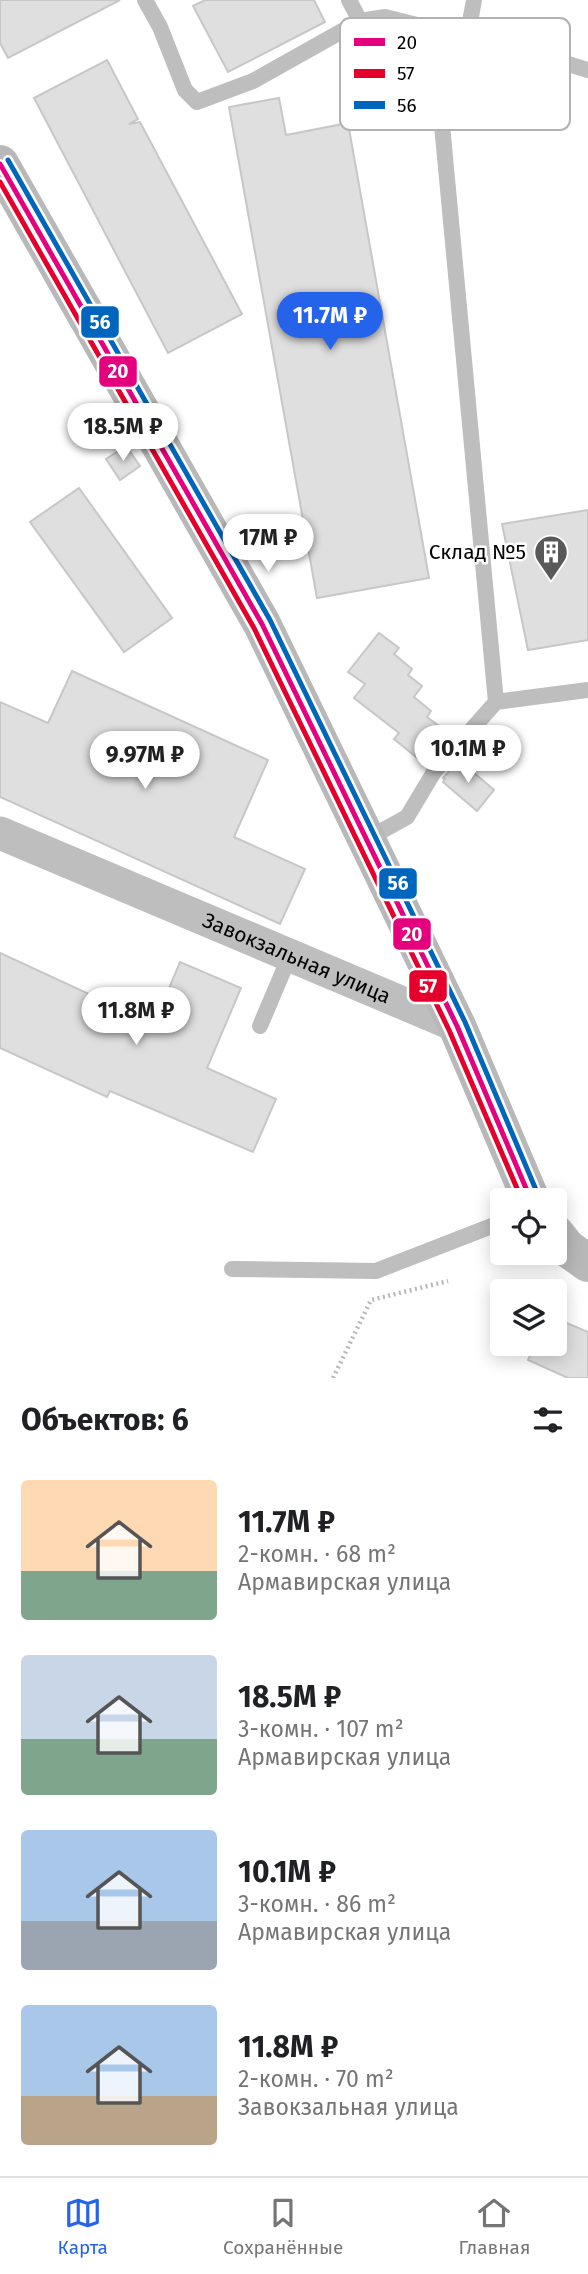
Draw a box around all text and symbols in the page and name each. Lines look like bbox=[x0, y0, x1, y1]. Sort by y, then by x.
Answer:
legend bbox=[340, 18, 570, 130]
text: 20 bbox=[397, 31, 417, 54]
text: 57 bbox=[397, 62, 415, 85]
text: 56 bbox=[397, 94, 417, 117]
pin: 11.7M ₽ bbox=[265, 292, 395, 352]
text: 11.7M ₽ bbox=[293, 301, 367, 329]
line badge: 56 bbox=[80, 305, 120, 339]
text: 56 bbox=[90, 311, 111, 334]
line badge: 20 bbox=[98, 355, 138, 388]
text: 20 bbox=[108, 360, 128, 383]
pin: 18.5M ₽ bbox=[58, 404, 188, 463]
text: 18.5M ₽ bbox=[83, 412, 163, 440]
pin: 17M ₽ bbox=[219, 514, 317, 574]
text: 17M ₽ bbox=[239, 523, 297, 551]
building icon: Склад №5 bbox=[532, 533, 570, 582]
place label: Склад №5 bbox=[429, 539, 526, 565]
pin: 10.1M ₽ bbox=[403, 726, 533, 785]
pin: 9.97M ₽ bbox=[80, 732, 210, 791]
text: 10.1M ₽ bbox=[430, 734, 506, 762]
text: 9.97M ₽ bbox=[106, 740, 184, 768]
line badge: 56 bbox=[378, 867, 418, 900]
text: 56 bbox=[388, 872, 409, 895]
street label: Завокзальная улица bbox=[199, 907, 395, 1009]
line badge: 20 bbox=[392, 917, 432, 951]
text: 20 bbox=[402, 923, 422, 946]
line badge: 57 bbox=[408, 969, 448, 1003]
text: 57 bbox=[419, 975, 437, 998]
pin: 11.8M ₽ bbox=[71, 988, 201, 1047]
text: 11.8M ₽ bbox=[97, 996, 175, 1024]
map controls bbox=[490, 1188, 567, 1356]
button: locate bbox=[490, 1188, 567, 1265]
button: layers bbox=[490, 1279, 567, 1356]
icon: filters bbox=[529, 1401, 567, 1439]
text: Объектов: 6 bbox=[21, 1402, 189, 1438]
text: 11.7M ₽ bbox=[238, 1504, 335, 1540]
icon: home bbox=[77, 1508, 161, 1592]
text: 2-комн. · 68 m² bbox=[238, 1540, 396, 1568]
text: Армавирская улица bbox=[238, 1568, 451, 1596]
text: 18.5M ₽ bbox=[238, 1679, 341, 1715]
icon: home bbox=[77, 1683, 161, 1767]
text: 3-комн. · 107 m² bbox=[238, 1715, 404, 1743]
text: Армавирская улица bbox=[238, 1743, 451, 1771]
text: 10.1M ₽ bbox=[238, 1854, 336, 1890]
icon: home bbox=[77, 1858, 161, 1942]
text: 3-комн. · 86 m² bbox=[238, 1890, 396, 1918]
text: Армавирская улица bbox=[238, 1918, 451, 1946]
text: 11.8M ₽ bbox=[238, 2029, 338, 2065]
icon: home bbox=[77, 2033, 161, 2117]
text: 2-комн. · 70 m² bbox=[238, 2065, 394, 2093]
text: Завокзальная улица bbox=[238, 2093, 459, 2121]
tab: Карта bbox=[58, 2194, 108, 2259]
tab: Сохранённые bbox=[223, 2194, 343, 2259]
tab: Главная bbox=[459, 2194, 530, 2259]

